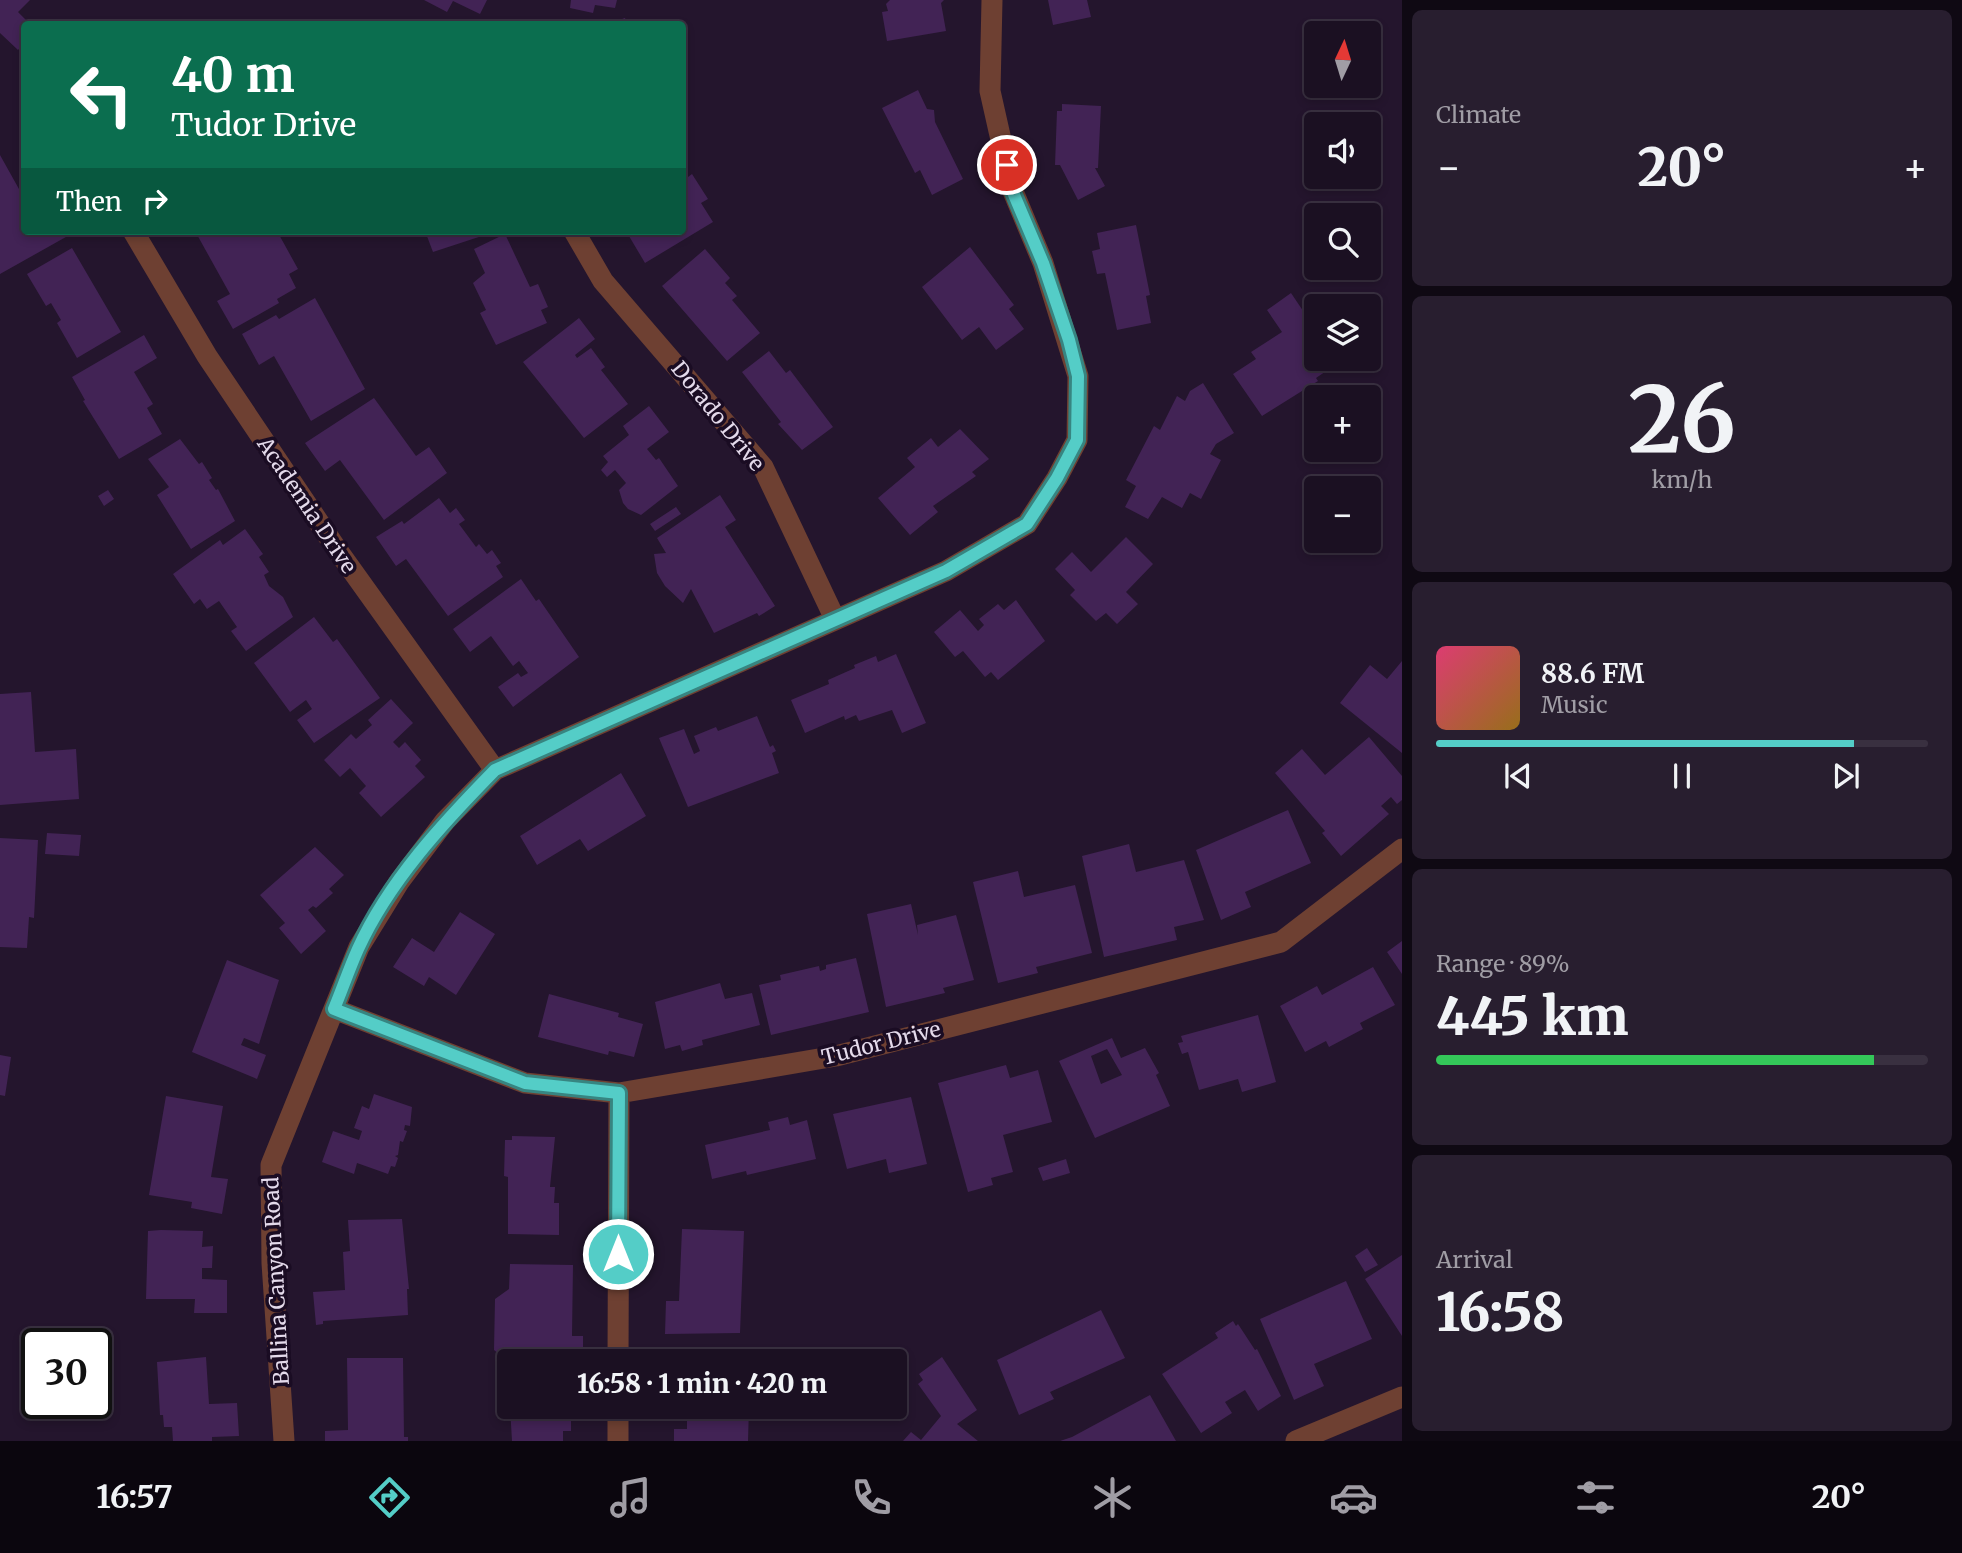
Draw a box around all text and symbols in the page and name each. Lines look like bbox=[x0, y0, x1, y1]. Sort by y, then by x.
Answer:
north arrow bbox=[1304, 21, 1381, 98]
map controls bbox=[1304, 21, 1381, 553]
text: 40 m bbox=[171, 44, 295, 105]
icon: left bbox=[56, 49, 147, 140]
text: Climate bbox=[1436, 100, 1521, 129]
text: Tudor Drive bbox=[171, 105, 356, 145]
button: sound bbox=[1304, 112, 1381, 189]
pin bbox=[977, 135, 1037, 195]
text: 20° bbox=[1638, 135, 1726, 200]
text: − bbox=[1436, 144, 1461, 191]
text: + bbox=[1903, 144, 1928, 191]
icon: arrive bbox=[988, 146, 1026, 184]
icon: right bbox=[136, 182, 174, 220]
text: Then bbox=[56, 185, 122, 218]
button: search bbox=[1304, 203, 1381, 280]
button: layers bbox=[1304, 294, 1381, 371]
street label: Dorado Drive bbox=[666, 356, 771, 476]
text: 26 bbox=[1628, 362, 1736, 477]
button: + bbox=[1304, 385, 1381, 462]
street label: Academia Drive bbox=[251, 431, 363, 578]
text: km/h bbox=[1652, 465, 1712, 494]
button: − bbox=[1304, 476, 1381, 553]
text: 88.6 FM bbox=[1541, 657, 1644, 690]
text: Music bbox=[1541, 690, 1608, 719]
icon: previous bbox=[1499, 757, 1537, 795]
icon: pause bbox=[1663, 757, 1701, 795]
icon: next bbox=[1827, 757, 1865, 795]
text: Range · 89% bbox=[1436, 949, 1570, 978]
text: 445 km bbox=[1436, 984, 1629, 1049]
street label: Tudor Drive bbox=[819, 1015, 943, 1071]
street label: Ballina Canyon Road bbox=[257, 1176, 295, 1386]
position arrow bbox=[581, 1217, 655, 1291]
text: Arrival bbox=[1436, 1245, 1513, 1274]
text: 16:58 bbox=[1436, 1280, 1565, 1345]
speed limit sign: 30 bbox=[21, 1328, 112, 1419]
text: 16:58 · 1 min · 420 m bbox=[577, 1367, 827, 1400]
icon: directions bbox=[365, 1473, 414, 1522]
icon: music bbox=[606, 1473, 655, 1522]
icon: phone bbox=[847, 1473, 896, 1522]
icon: climate bbox=[1088, 1473, 1137, 1522]
icon: car bbox=[1329, 1473, 1378, 1522]
icon: filters bbox=[1571, 1473, 1620, 1522]
text: 16:57 bbox=[96, 1477, 173, 1517]
text: 20° bbox=[1812, 1477, 1866, 1517]

